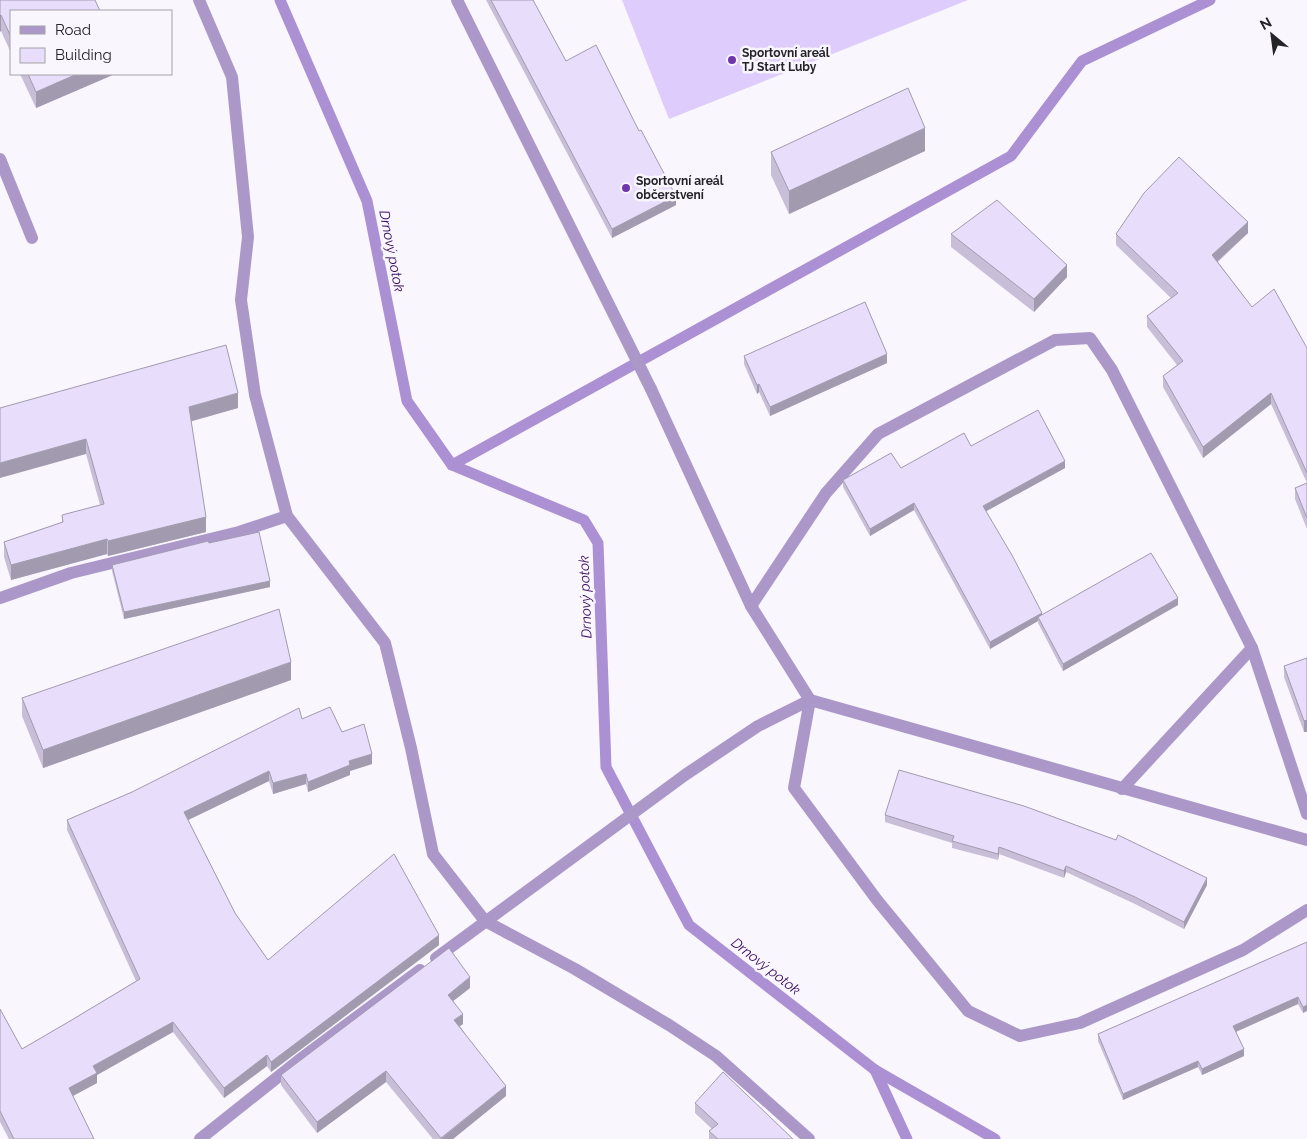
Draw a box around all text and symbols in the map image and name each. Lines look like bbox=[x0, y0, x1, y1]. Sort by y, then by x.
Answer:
legend bbox=[10, 10, 172, 75]
north arrow bbox=[1247, 10, 1297, 60]
text: N bbox=[1257, 14, 1274, 33]
text: Road bbox=[55, 21, 91, 39]
text: Building bbox=[55, 46, 112, 64]
place label: Sportovní areál TJ Start Luby bbox=[742, 46, 830, 74]
marker: Sportovní areál TJ Start Luby bbox=[726, 54, 738, 66]
place label: Sportovní areál občerstvení bbox=[636, 174, 724, 202]
marker: Sportovní areál občerstvení bbox=[620, 182, 632, 194]
water label: Drnový potok bbox=[376, 209, 408, 294]
water label: Drnový potok bbox=[576, 555, 594, 639]
water label: Drnový potok bbox=[728, 934, 804, 998]

